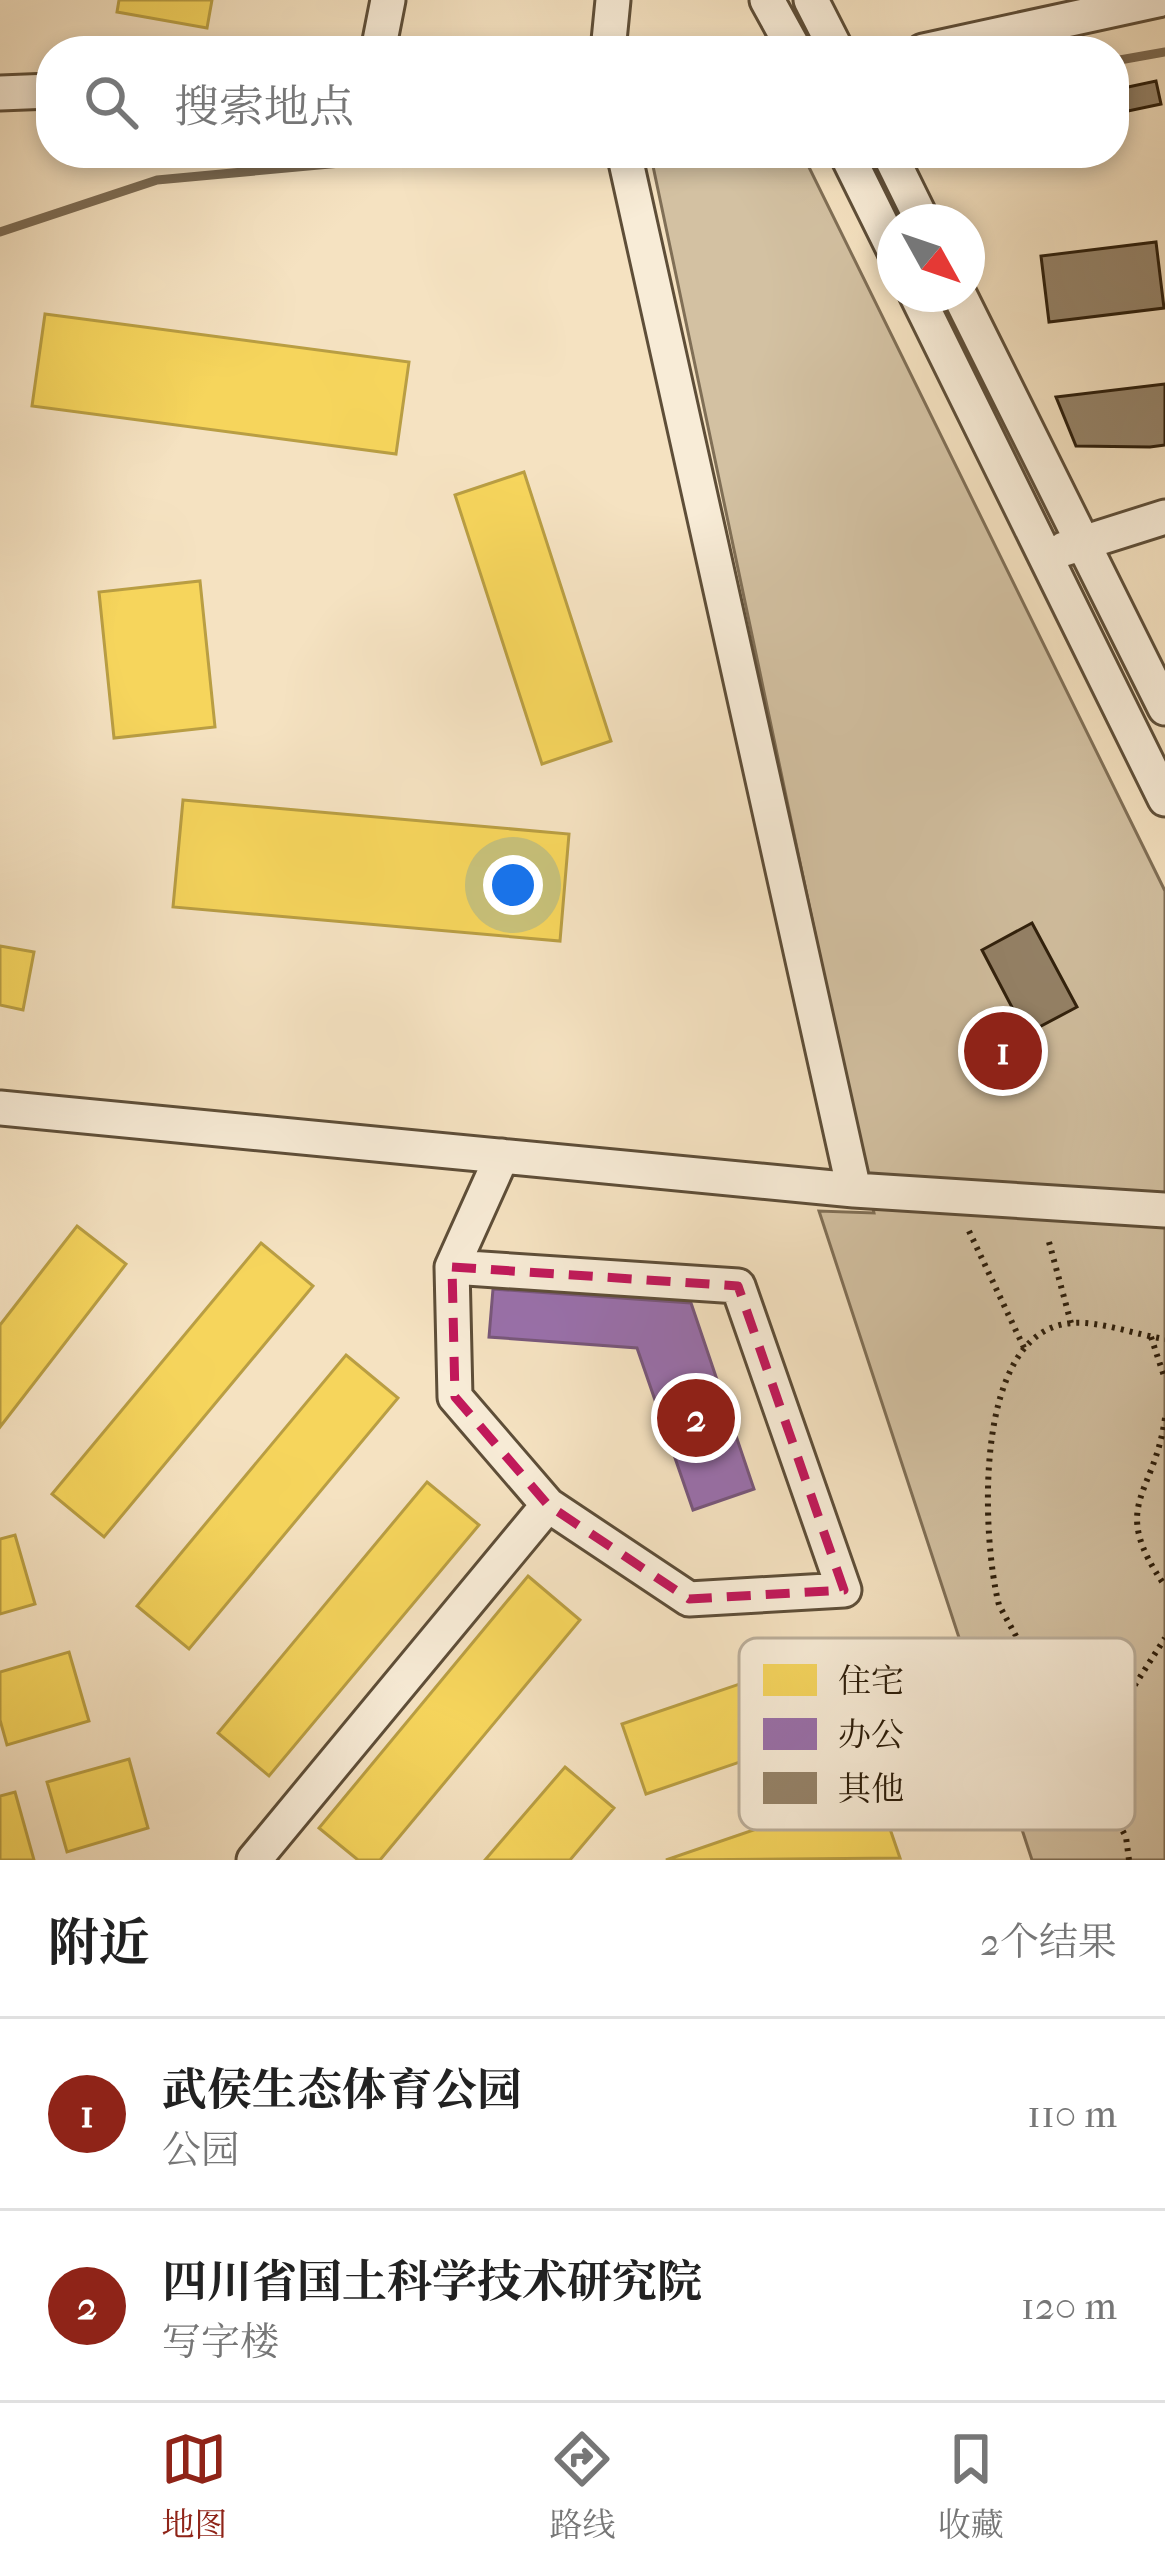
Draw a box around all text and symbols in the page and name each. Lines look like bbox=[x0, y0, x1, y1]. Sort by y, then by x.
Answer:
search box bbox=[36, 36, 1129, 168]
icon: search bbox=[78, 69, 144, 135]
text: 搜索地点 bbox=[174, 81, 354, 134]
north arrow bbox=[877, 204, 985, 312]
your location bbox=[483, 855, 543, 915]
pin: 1 bbox=[964, 1006, 1042, 1096]
pin: 2 bbox=[657, 1373, 735, 1463]
legend bbox=[739, 1638, 1135, 1830]
text: 住宅 bbox=[838, 1662, 904, 1701]
text: 办公 bbox=[838, 1716, 904, 1755]
text: 其他 bbox=[838, 1770, 904, 1809]
text: 附近 bbox=[48, 1913, 150, 1973]
text: 2个结果 bbox=[980, 1919, 1117, 1965]
text: 武侯生态体育公园 bbox=[162, 2064, 522, 2117]
text: 1 bbox=[80, 2091, 94, 2137]
text: 110 m bbox=[1027, 2091, 1117, 2137]
text: 公园 bbox=[162, 2127, 240, 2173]
text: 四川省国土科学技术研究院 bbox=[162, 2256, 702, 2309]
text: 2 bbox=[77, 2283, 97, 2329]
text: 120 m bbox=[1021, 2283, 1117, 2329]
text: 写字楼 bbox=[162, 2319, 279, 2365]
tab: 地图 bbox=[161, 2426, 227, 2545]
tab: 路线 bbox=[549, 2426, 615, 2545]
tab: 收藏 bbox=[938, 2426, 1004, 2545]

